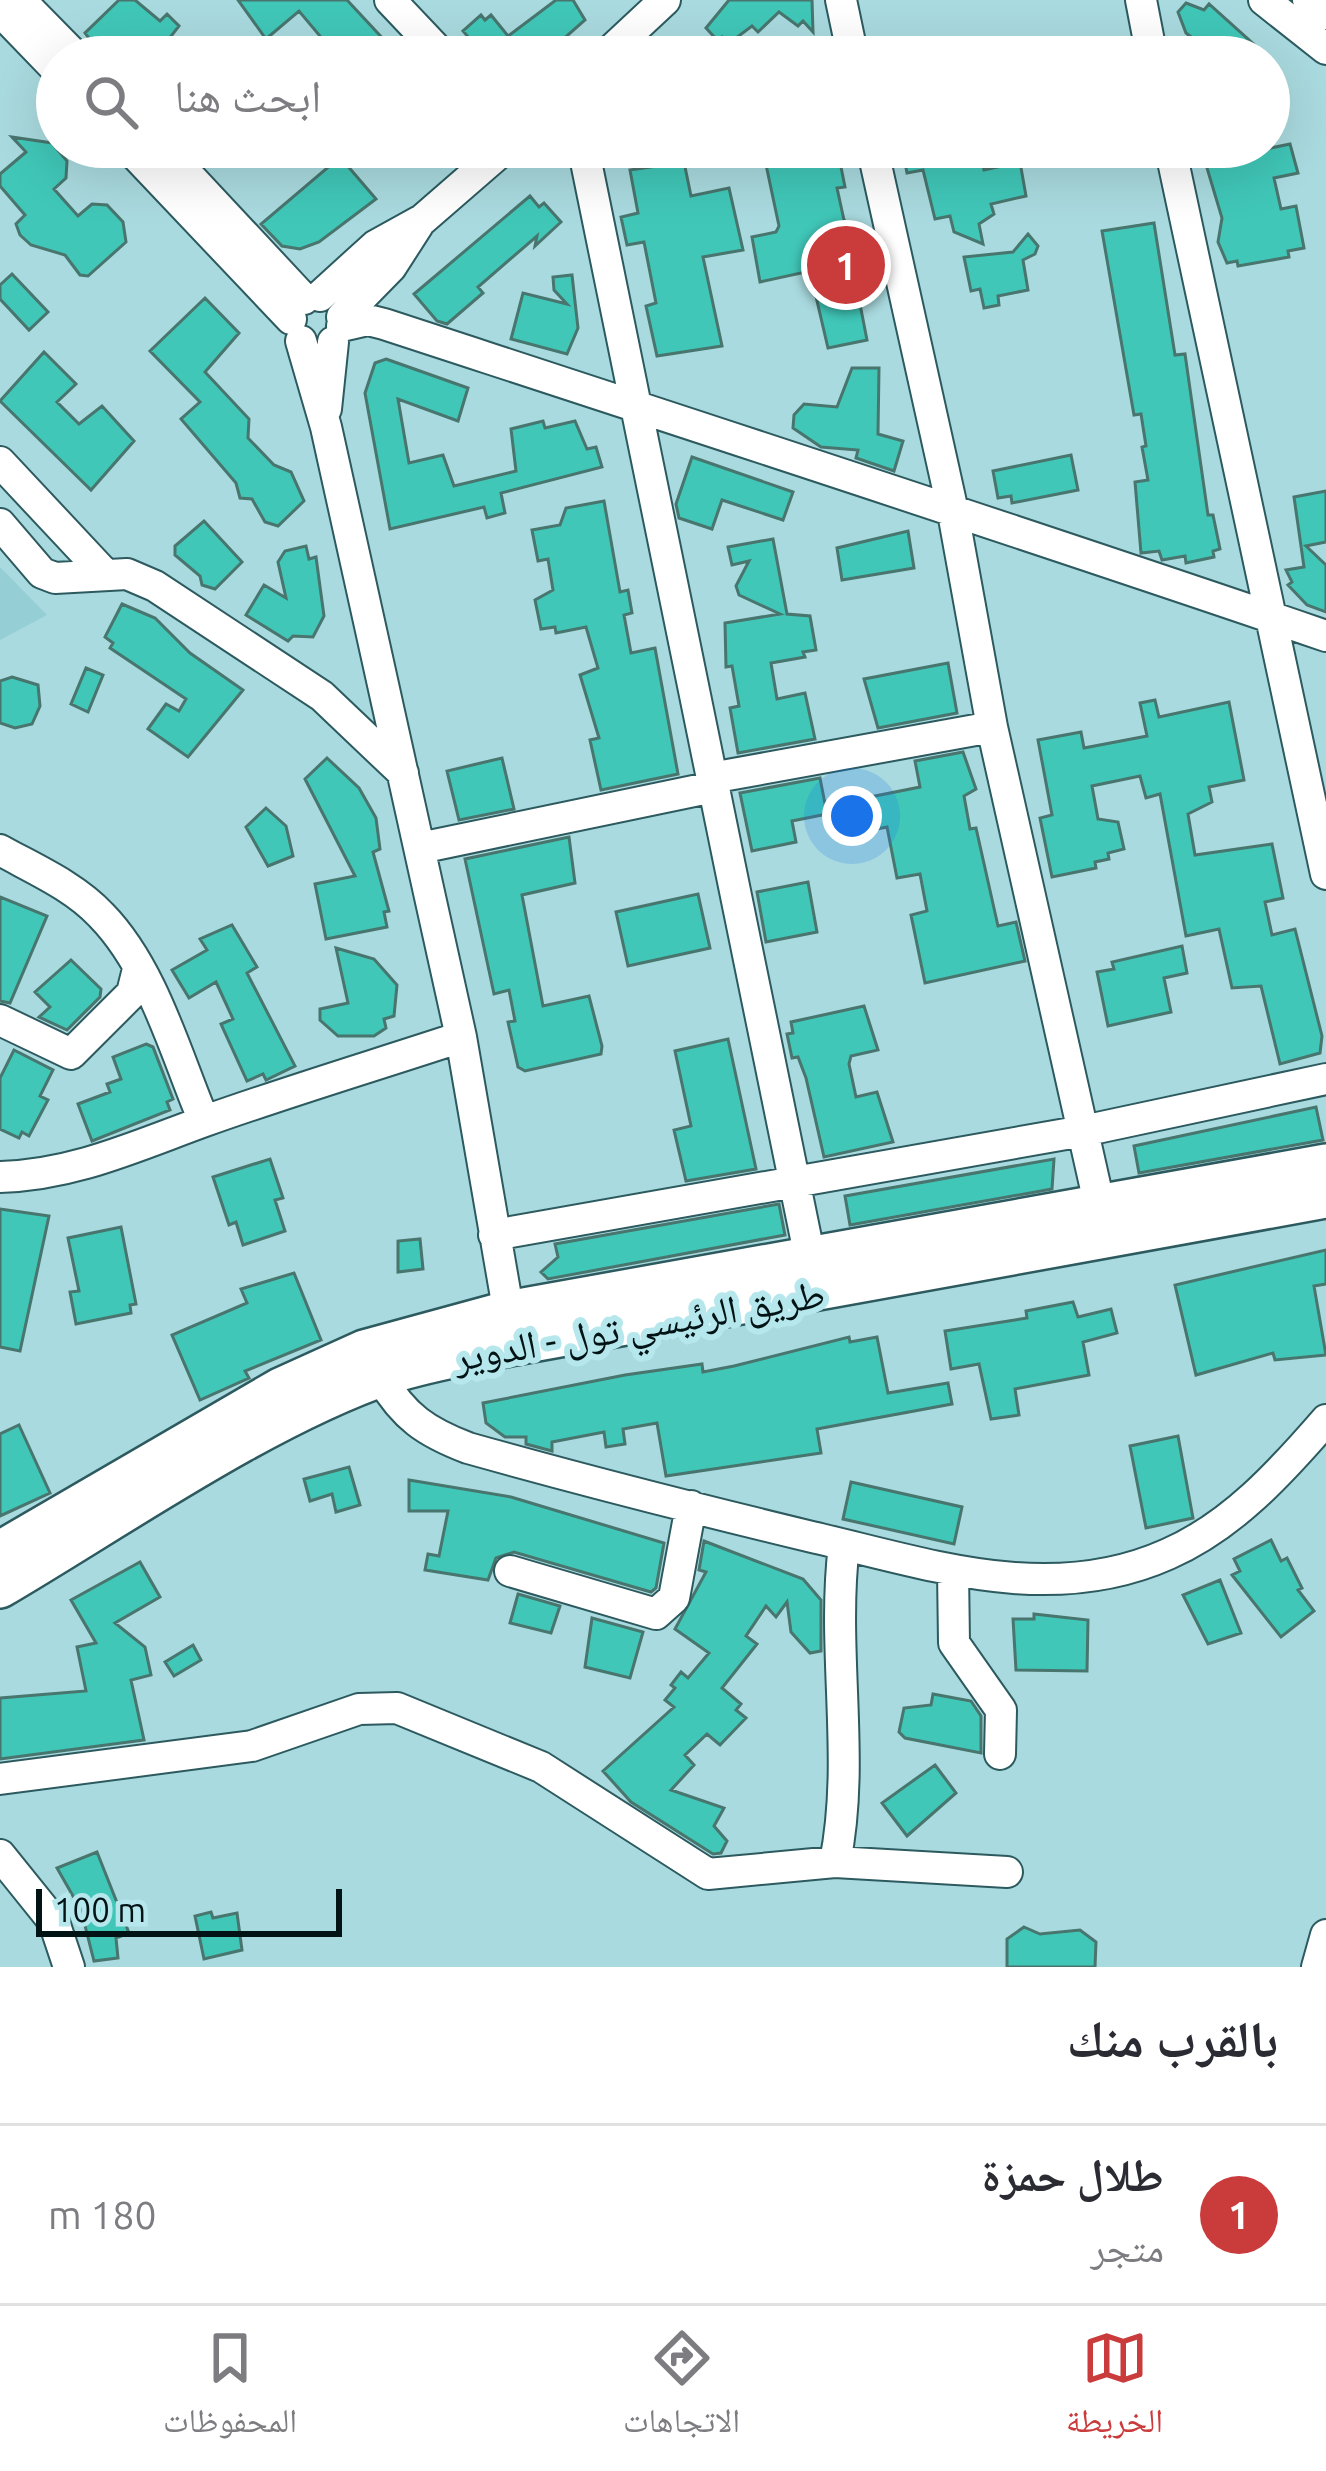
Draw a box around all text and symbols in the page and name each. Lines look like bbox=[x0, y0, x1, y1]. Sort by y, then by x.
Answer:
search box bbox=[36, 36, 1290, 168]
icon: search bbox=[78, 69, 144, 135]
text: ابحث هنا bbox=[174, 70, 322, 121]
pin: 1 bbox=[807, 220, 885, 310]
your location bbox=[822, 786, 882, 846]
street label: طريق الرئيسي تول - الدوير bbox=[449, 1271, 830, 1389]
scale bar bbox=[36, 1883, 342, 1936]
text: 100 m bbox=[54, 1891, 146, 1928]
text: بالقرب منك bbox=[1067, 2009, 1278, 2067]
text: طلال حمزة bbox=[982, 2149, 1164, 2200]
text: 180 m bbox=[48, 2193, 157, 2236]
text: 1 bbox=[1228, 2193, 1250, 2236]
text: متجر bbox=[1090, 2226, 1164, 2269]
tab: المحفوظات bbox=[163, 2325, 297, 2453]
tab: الاتجاهات bbox=[623, 2325, 740, 2453]
tab: الخريطة bbox=[1066, 2325, 1163, 2453]

